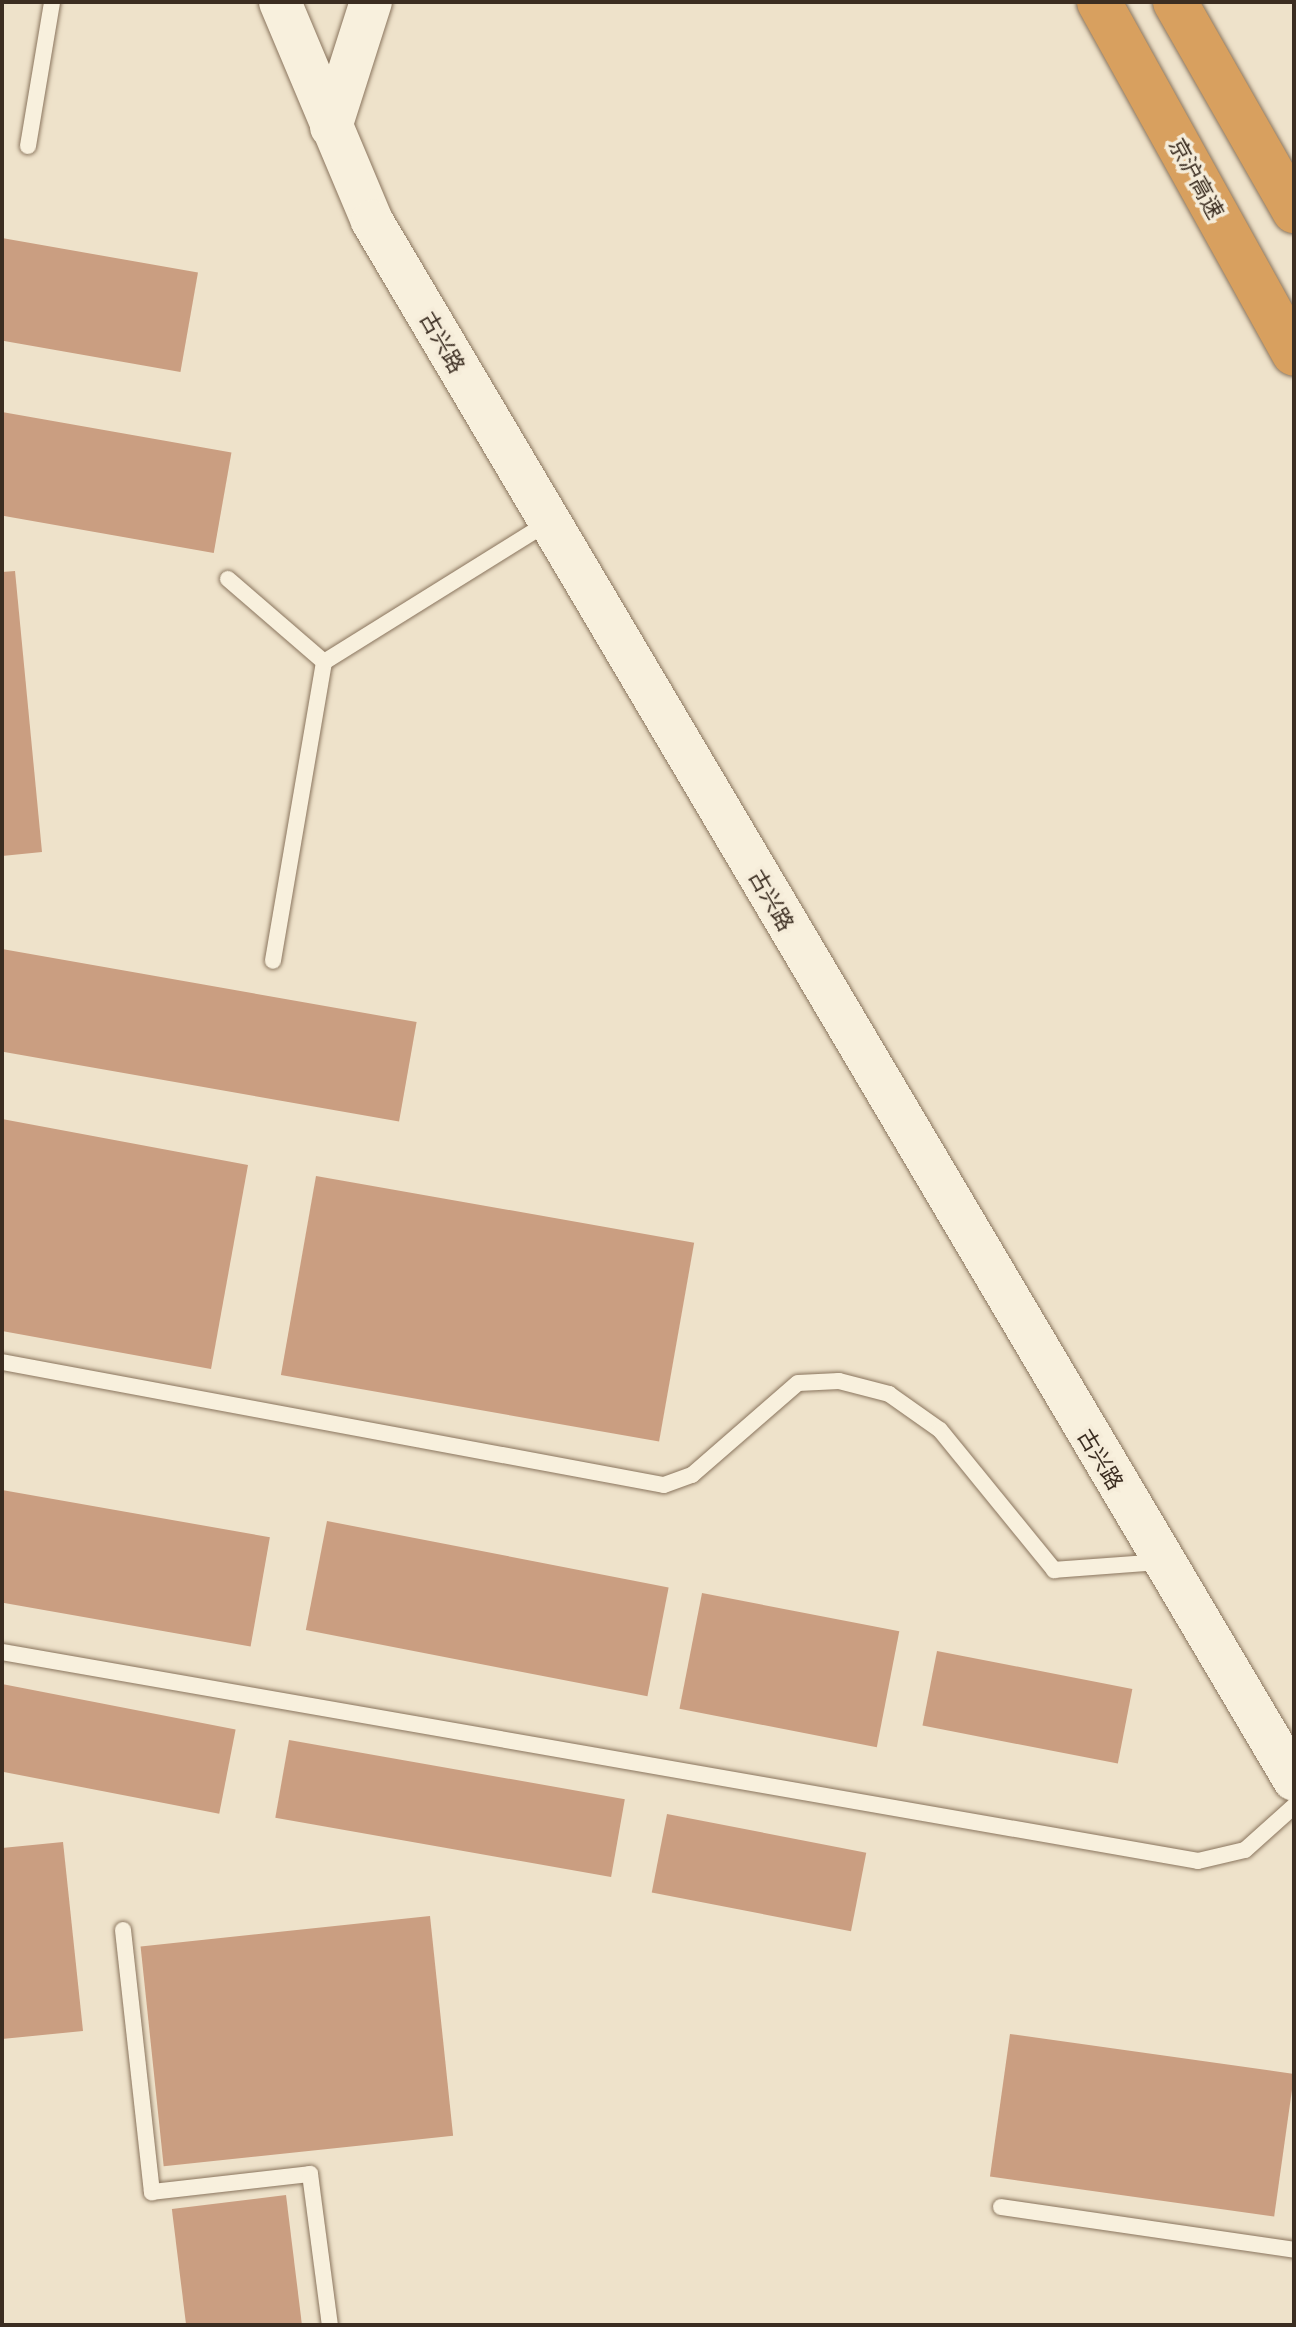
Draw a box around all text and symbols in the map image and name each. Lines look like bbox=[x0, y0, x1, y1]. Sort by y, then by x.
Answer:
street label: 京沪高速 bbox=[1164, 133, 1230, 223]
street label: 古兴路 bbox=[415, 307, 471, 377]
street label: 古兴路 bbox=[744, 865, 800, 935]
street label: 古兴路 bbox=[1073, 1424, 1129, 1494]

